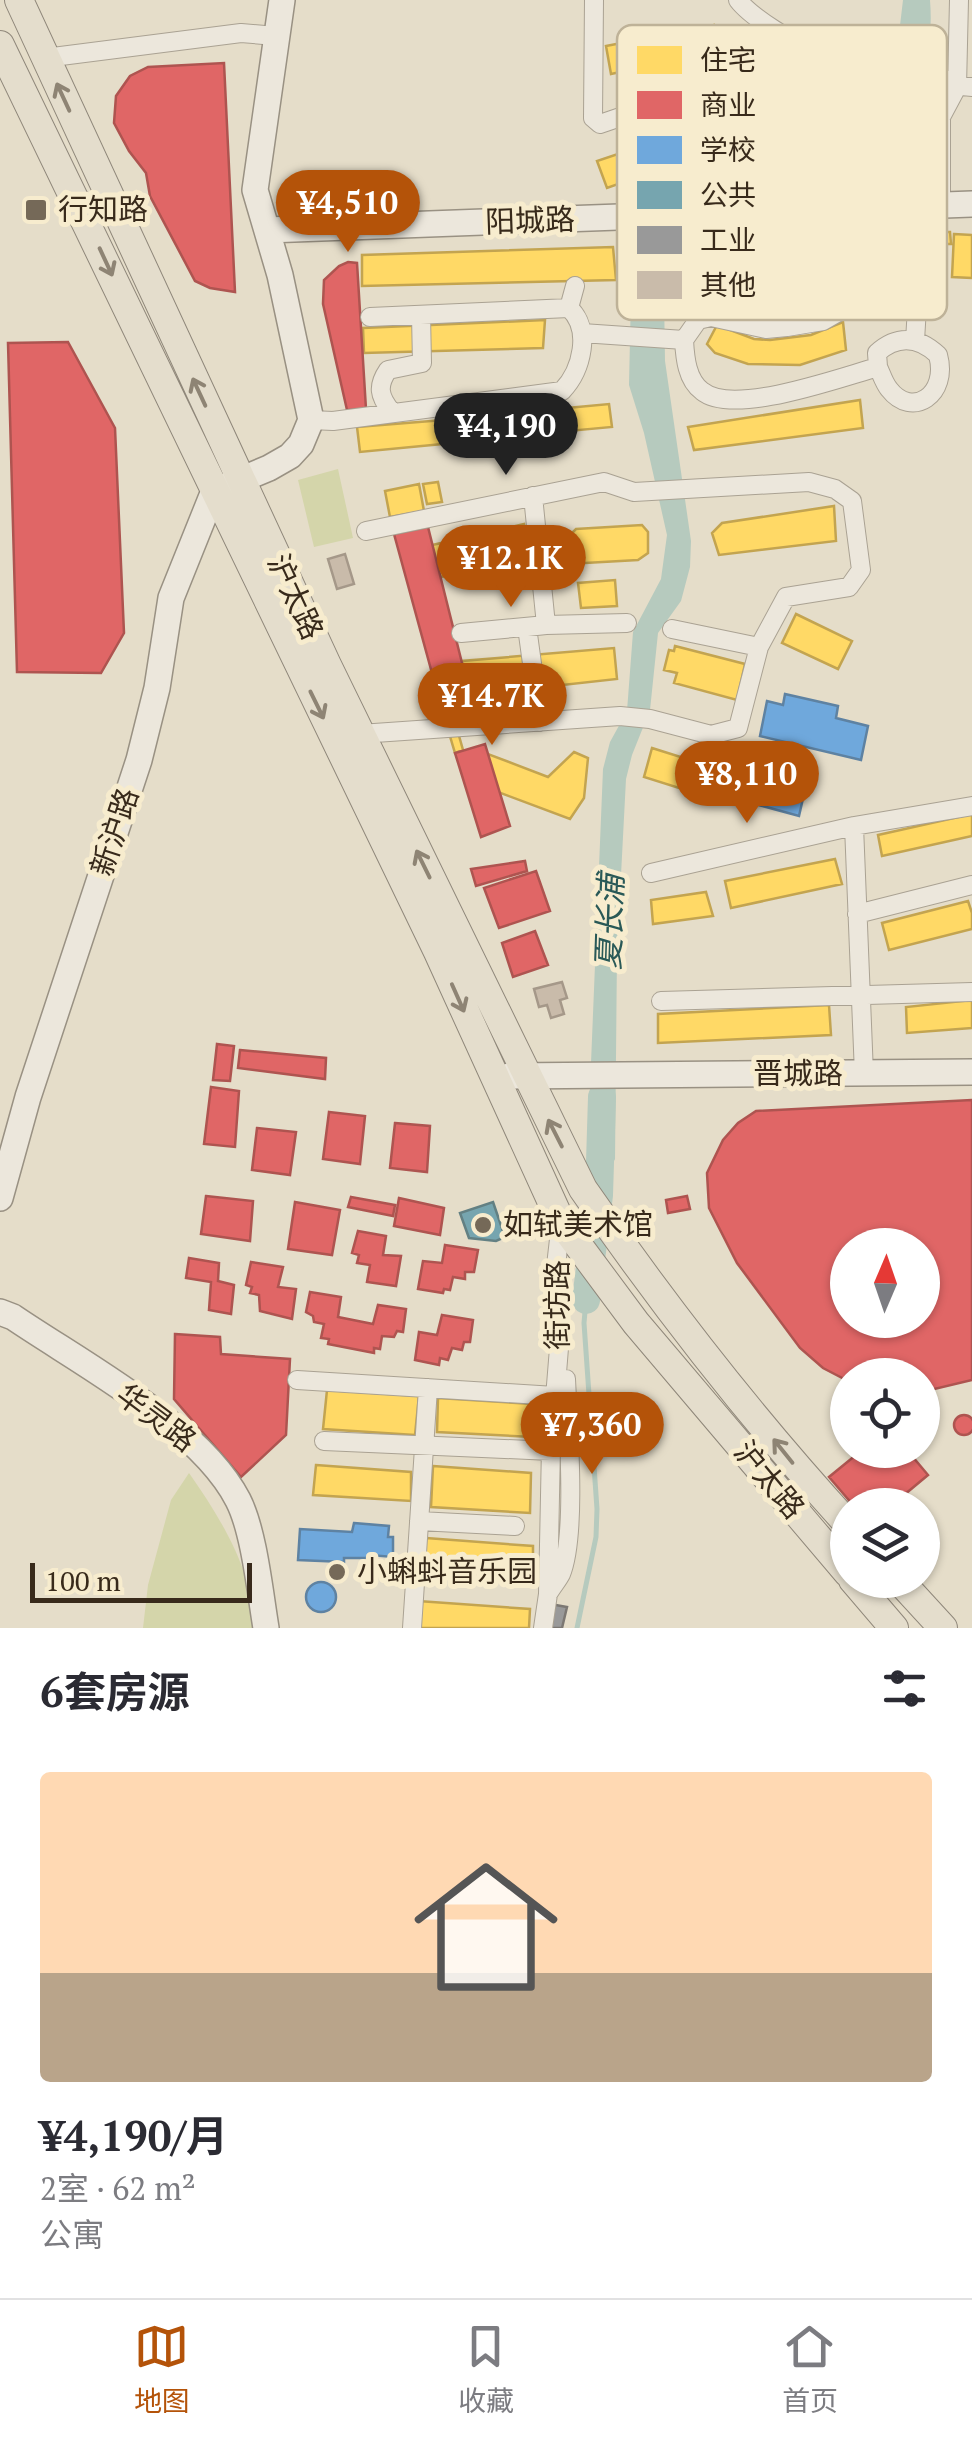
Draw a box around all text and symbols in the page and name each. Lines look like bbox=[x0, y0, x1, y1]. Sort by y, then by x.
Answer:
legend bbox=[617, 25, 947, 320]
text: 住宅 bbox=[700, 41, 756, 78]
one-way arrow bbox=[52, 83, 71, 113]
text: 商业 bbox=[700, 86, 756, 123]
text: 学校 bbox=[700, 131, 756, 168]
pin: ¥4,510 bbox=[267, 170, 429, 255]
text: 公共 bbox=[700, 176, 756, 213]
text: ¥4,510 bbox=[298, 181, 398, 223]
place label: 行知路 bbox=[58, 189, 148, 229]
marker: 行知路 bbox=[23, 197, 49, 223]
street label: 阳城路 bbox=[484, 198, 576, 242]
text: 工业 bbox=[700, 221, 756, 258]
one-way arrow bbox=[97, 247, 116, 277]
text: 其他 bbox=[700, 266, 756, 303]
one-way arrow bbox=[189, 378, 208, 408]
pin: ¥4,190 bbox=[425, 393, 587, 478]
text: ¥4,190 bbox=[456, 404, 556, 446]
pin: ¥12.1K bbox=[430, 525, 592, 610]
text: ¥12.1K bbox=[459, 536, 563, 578]
street label: 沪太路 bbox=[259, 547, 333, 646]
pin: ¥14.7K bbox=[411, 663, 573, 748]
text: ¥14.7K bbox=[440, 674, 544, 716]
one-way arrow bbox=[309, 689, 328, 719]
pin: ¥8,110 bbox=[666, 741, 828, 826]
text: ¥8,110 bbox=[697, 752, 797, 794]
street label: 新沪路 bbox=[81, 783, 147, 881]
one-way arrow bbox=[413, 849, 432, 879]
water label: 夏长浦 bbox=[586, 868, 632, 971]
one-way arrow bbox=[450, 982, 469, 1012]
street label: 晋城路 bbox=[753, 1053, 843, 1093]
one-way arrow bbox=[545, 1119, 564, 1149]
place label: 如轼美术馆 bbox=[503, 1204, 653, 1244]
marker: 如轼美术馆 bbox=[472, 1214, 494, 1236]
north arrow bbox=[830, 1228, 940, 1338]
map controls bbox=[830, 1228, 940, 1598]
street label: 街坊路 bbox=[537, 1260, 577, 1350]
button: locate bbox=[830, 1358, 940, 1468]
street label: 华灵路 bbox=[109, 1374, 205, 1460]
pin: ¥7,360 bbox=[511, 1392, 673, 1477]
text: ¥7,360 bbox=[543, 1403, 641, 1445]
street label: 沪太路 bbox=[726, 1432, 814, 1527]
one-way arrow bbox=[772, 1438, 793, 1465]
button: layers bbox=[830, 1488, 940, 1598]
place label: 小蝌蚪音乐园 bbox=[357, 1551, 537, 1591]
scale bar bbox=[30, 1558, 252, 1602]
marker: 小蝌蚪音乐园 bbox=[326, 1561, 348, 1583]
text: 100 m bbox=[45, 1562, 121, 1599]
icon: filters bbox=[877, 1661, 932, 1716]
text: 6套房源 bbox=[40, 1663, 190, 1719]
icon: home bbox=[396, 1837, 576, 2017]
text: ¥4,190/月 bbox=[40, 2107, 228, 2163]
text: 2室 · 62 m² bbox=[40, 2167, 196, 2209]
text: 公寓 bbox=[40, 2213, 104, 2255]
tab: 地图 bbox=[134, 2319, 190, 2419]
tab: 收藏 bbox=[458, 2319, 514, 2419]
tab: 首页 bbox=[782, 2319, 838, 2419]

